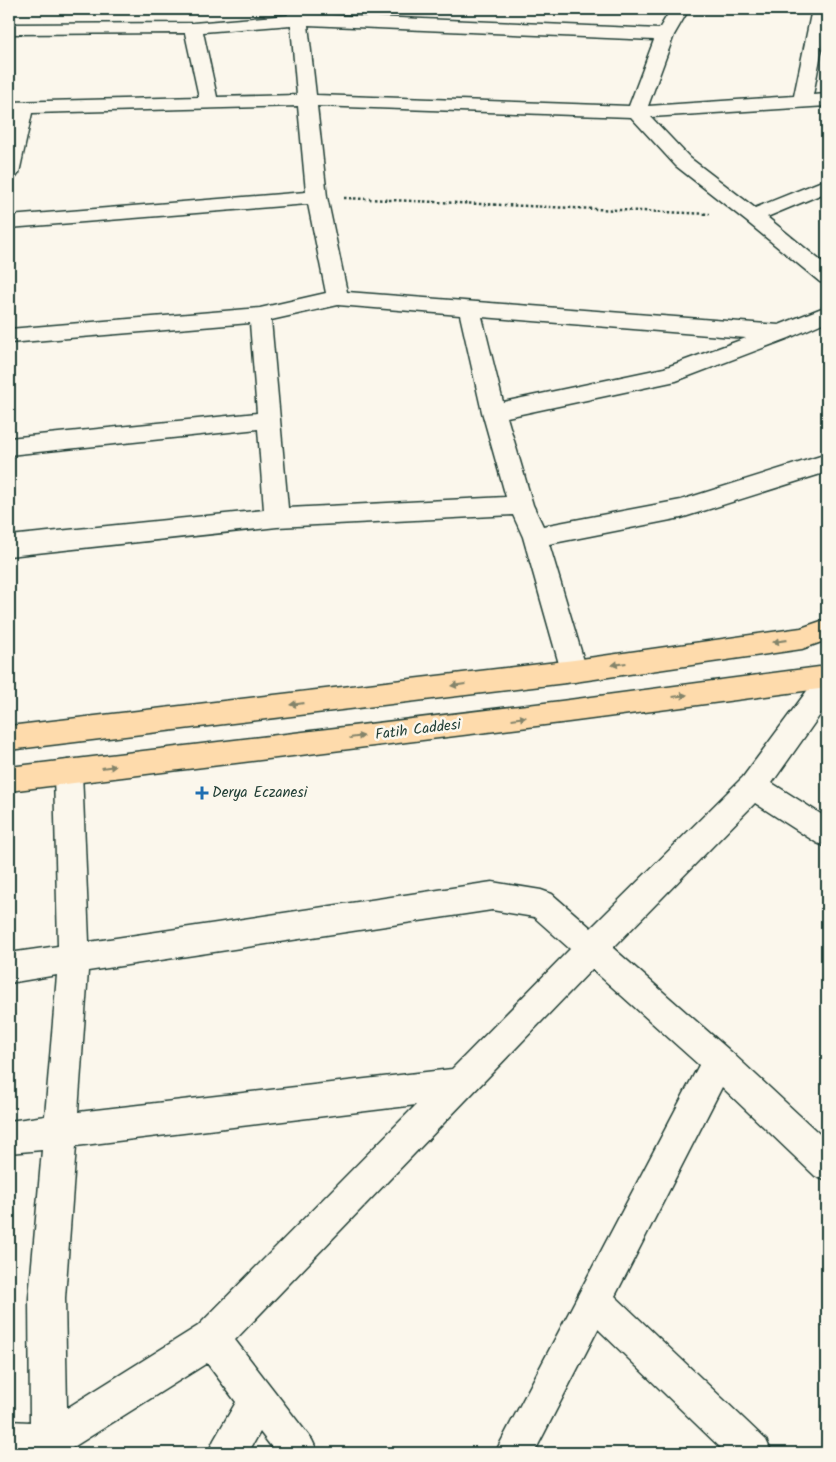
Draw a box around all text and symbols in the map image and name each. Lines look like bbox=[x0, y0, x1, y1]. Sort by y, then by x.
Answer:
one-way arrow bbox=[772, 637, 788, 645]
one-way arrow bbox=[611, 661, 627, 669]
one-way arrow bbox=[450, 681, 466, 689]
one-way arrow bbox=[672, 692, 688, 700]
one-way arrow bbox=[288, 700, 304, 708]
street label: Fatih Caddesi bbox=[374, 713, 464, 747]
one-way arrow bbox=[511, 714, 527, 722]
one-way arrow bbox=[350, 733, 366, 741]
one-way arrow bbox=[102, 763, 118, 771]
place label: Derya Eczanesi bbox=[212, 781, 309, 805]
marker: Derya Eczanesi bbox=[196, 787, 208, 799]

